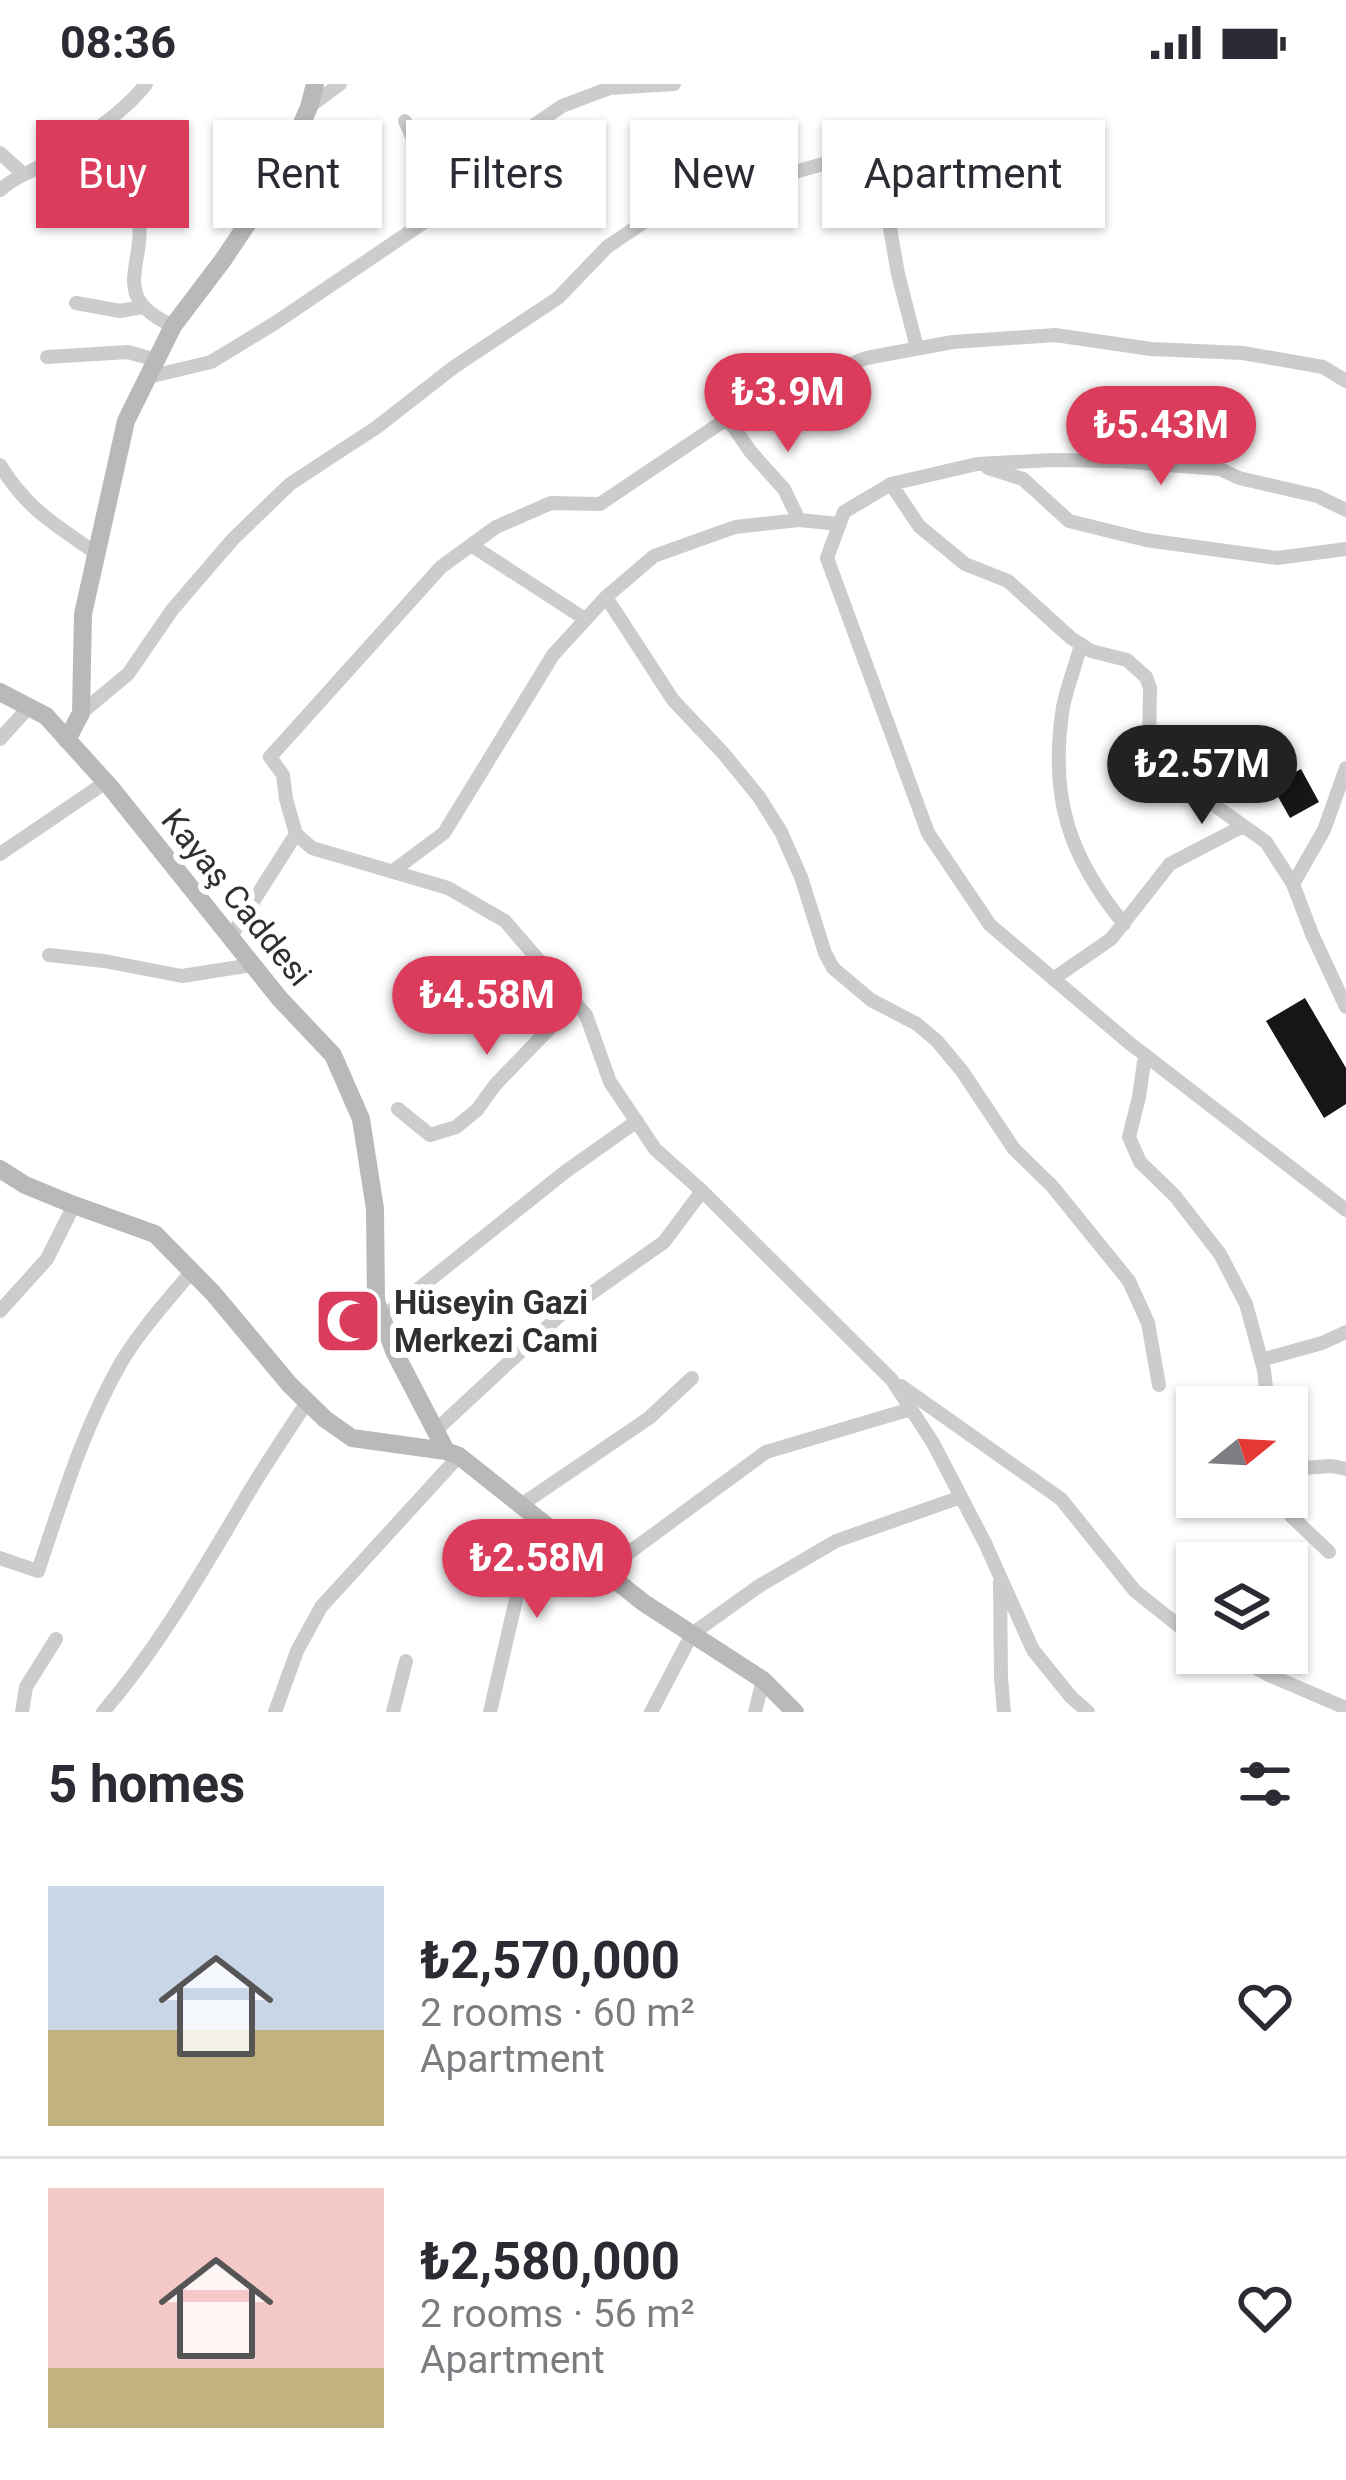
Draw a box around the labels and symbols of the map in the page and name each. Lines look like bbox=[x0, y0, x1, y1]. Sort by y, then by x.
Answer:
pin: ₺3.9M bbox=[704, 353, 872, 455]
pin: ₺5.43M bbox=[1063, 386, 1259, 488]
pin: ₺2.57M bbox=[1104, 725, 1300, 827]
street label: Kayaş Caddesi bbox=[153, 801, 320, 994]
pin: ₺4.58M bbox=[389, 956, 585, 1058]
place label: Hüseyin Gazi Merkezi Cami bbox=[394, 1283, 598, 1360]
mosque icon: Hüseyin Gazi Merkezi Cami bbox=[313, 1286, 383, 1356]
north arrow bbox=[1176, 1386, 1308, 1518]
pin: ₺2.58M bbox=[439, 1519, 635, 1621]

